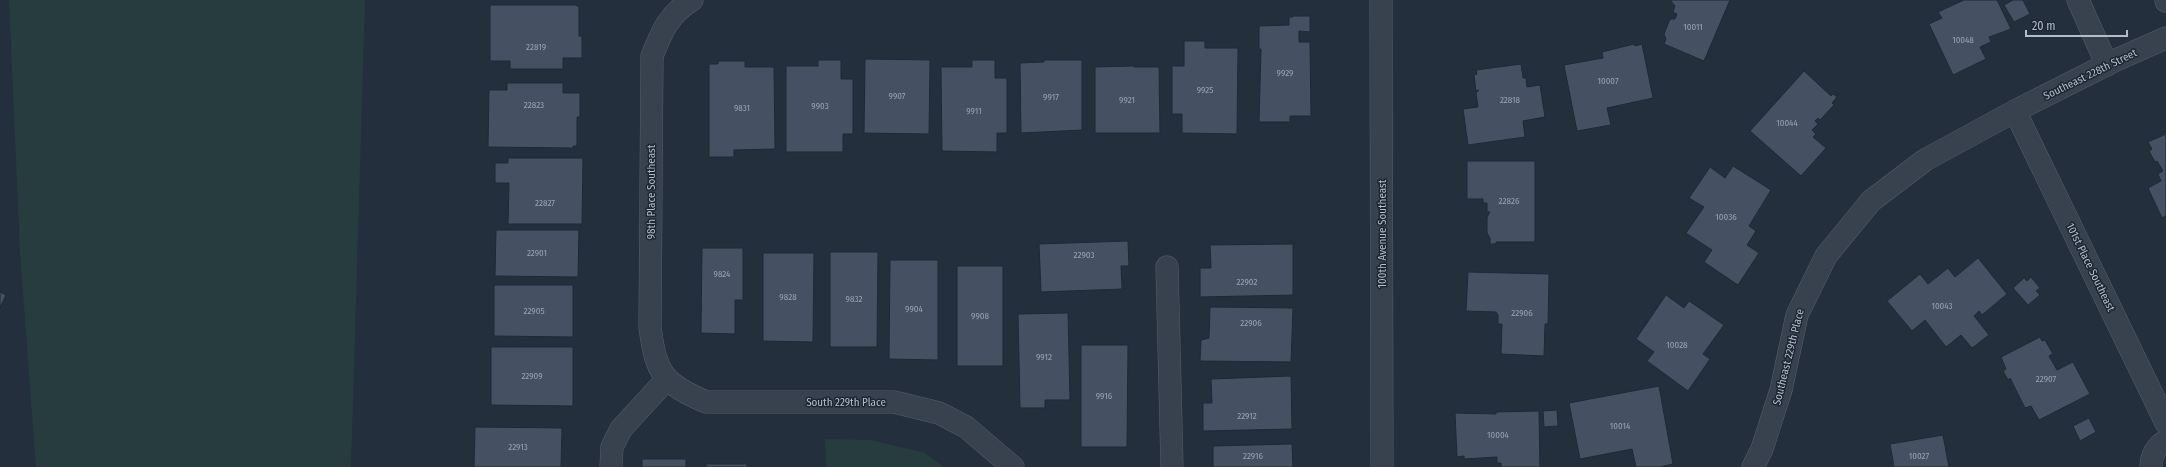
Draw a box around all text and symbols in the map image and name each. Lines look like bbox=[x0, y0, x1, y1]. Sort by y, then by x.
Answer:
scale bar bbox=[2026, 12, 2127, 38]
text: 20 m bbox=[2032, 19, 2056, 33]
house number: 10011 bbox=[1683, 22, 1703, 32]
house number: 10048 bbox=[1952, 35, 1974, 45]
house number: 22819 bbox=[526, 42, 546, 52]
street label: Southeast 228th Street bbox=[2041, 46, 2139, 103]
house number: 9929 bbox=[1277, 68, 1293, 78]
house number: 10007 bbox=[1597, 76, 1619, 86]
house number: 9925 bbox=[1197, 85, 1213, 95]
house number: 9907 bbox=[889, 91, 906, 101]
house number: 9917 bbox=[1043, 92, 1059, 102]
house number: 9921 bbox=[1119, 95, 1135, 105]
house number: 22818 bbox=[1500, 95, 1521, 105]
house number: 22823 bbox=[524, 100, 544, 110]
house number: 9903 bbox=[811, 101, 829, 111]
house number: 9831 bbox=[734, 103, 750, 113]
house number: 9911 bbox=[966, 106, 982, 116]
house number: 10044 bbox=[1776, 118, 1798, 128]
street label: 98th Place Southeast bbox=[645, 144, 658, 239]
street label: 100th Avenue Southeast bbox=[1376, 179, 1389, 288]
house number: 22826 bbox=[1499, 196, 1520, 206]
house number: 22827 bbox=[535, 198, 555, 208]
house number: 10036 bbox=[1715, 212, 1737, 222]
street label: 101st Place Southeast bbox=[2064, 221, 2118, 314]
house number: 22901 bbox=[527, 248, 547, 258]
house number: 22903 bbox=[1074, 250, 1094, 260]
house number: 9824 bbox=[714, 269, 731, 279]
house number: 22902 bbox=[1237, 277, 1257, 287]
house number: 9828 bbox=[779, 292, 797, 302]
house number: 9832 bbox=[846, 294, 862, 304]
house number: 10043 bbox=[1931, 301, 1953, 311]
house number: 9904 bbox=[905, 304, 924, 314]
house number: 22905 bbox=[523, 306, 545, 316]
house number: 22906 bbox=[1511, 308, 1533, 318]
street label: Southeast 229th Place bbox=[1770, 308, 1807, 407]
house number: 9908 bbox=[971, 311, 989, 321]
house number: 22906 bbox=[1240, 318, 1262, 328]
house number: 10028 bbox=[1666, 340, 1688, 350]
house number: 9912 bbox=[1036, 352, 1052, 362]
house number: 22909 bbox=[521, 371, 543, 381]
house number: 22907 bbox=[2036, 374, 2057, 384]
house number: 9916 bbox=[1096, 391, 1113, 401]
street label: South 229th Place bbox=[806, 396, 886, 409]
house number: 22912 bbox=[1237, 411, 1257, 421]
house number: 10014 bbox=[1610, 421, 1631, 431]
house number: 10004 bbox=[1487, 430, 1510, 440]
house number: 22913 bbox=[508, 442, 528, 452]
house number: 22916 bbox=[1243, 451, 1264, 461]
house number: 10027 bbox=[1909, 451, 1930, 461]

